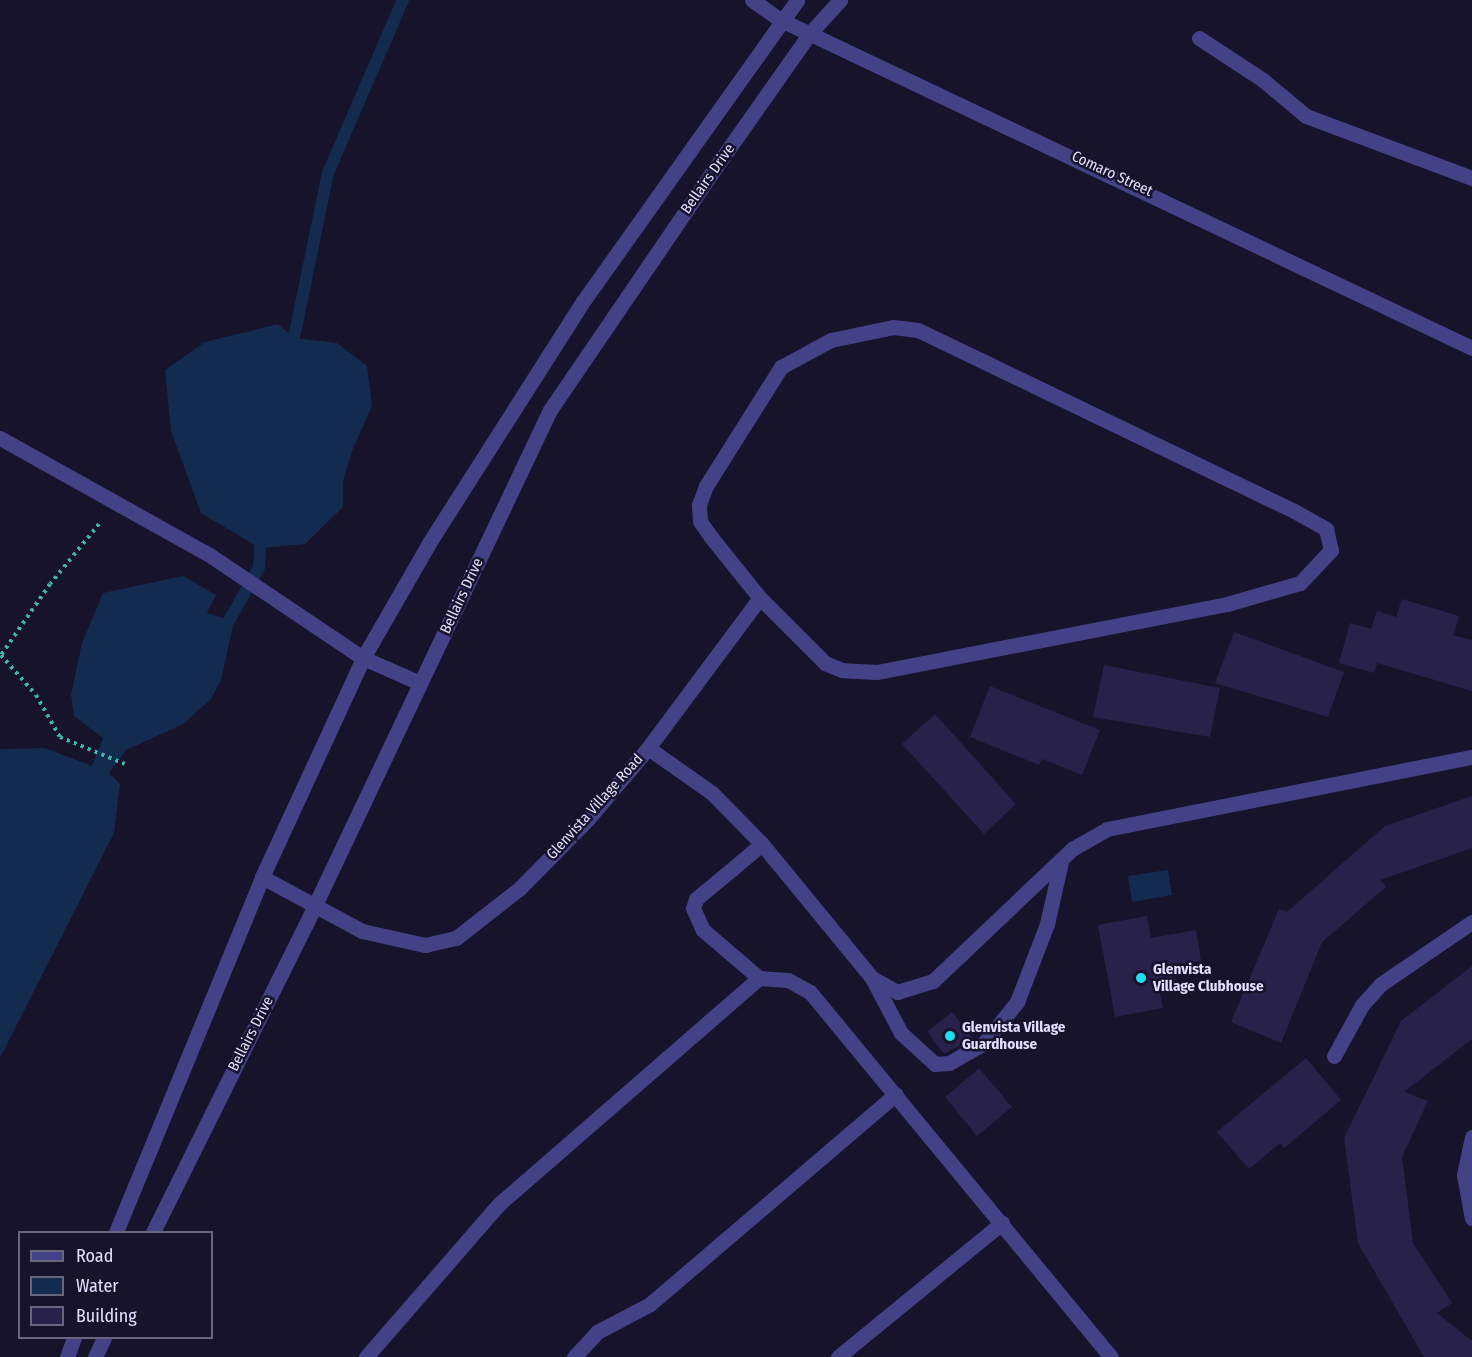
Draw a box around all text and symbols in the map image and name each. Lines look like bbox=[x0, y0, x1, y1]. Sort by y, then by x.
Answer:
street label: Bellairs Drive bbox=[677, 141, 739, 217]
street label: Comaro Street bbox=[1069, 147, 1155, 201]
street label: Bellairs Drive bbox=[437, 555, 487, 637]
street label: Glenvista Village Road bbox=[543, 751, 647, 863]
place label: Glenvista Village Clubhouse bbox=[1153, 960, 1264, 995]
marker: Glenvista Village Clubhouse bbox=[1134, 971, 1148, 985]
street label: Bellairs Drive bbox=[225, 994, 277, 1074]
place label: Glenvista Village Guardhouse bbox=[962, 1018, 1065, 1053]
marker: Glenvista Village Guardhouse bbox=[943, 1029, 957, 1043]
legend bbox=[18, 1231, 213, 1339]
text: Road bbox=[76, 1245, 113, 1267]
text: Water bbox=[76, 1275, 119, 1297]
text: Building bbox=[76, 1305, 137, 1327]

